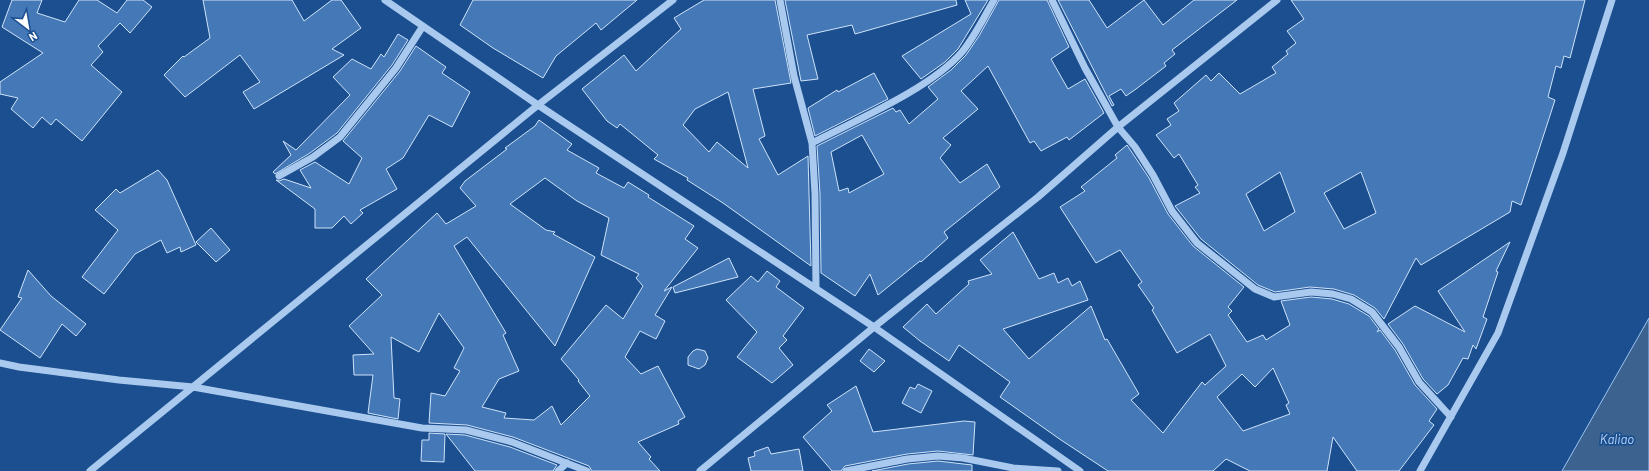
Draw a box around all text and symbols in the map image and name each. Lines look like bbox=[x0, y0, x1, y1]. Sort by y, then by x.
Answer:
north arrow bbox=[8, 8, 48, 48]
text: N bbox=[27, 30, 40, 44]
water label: Kaliao bbox=[1600, 431, 1634, 447]

